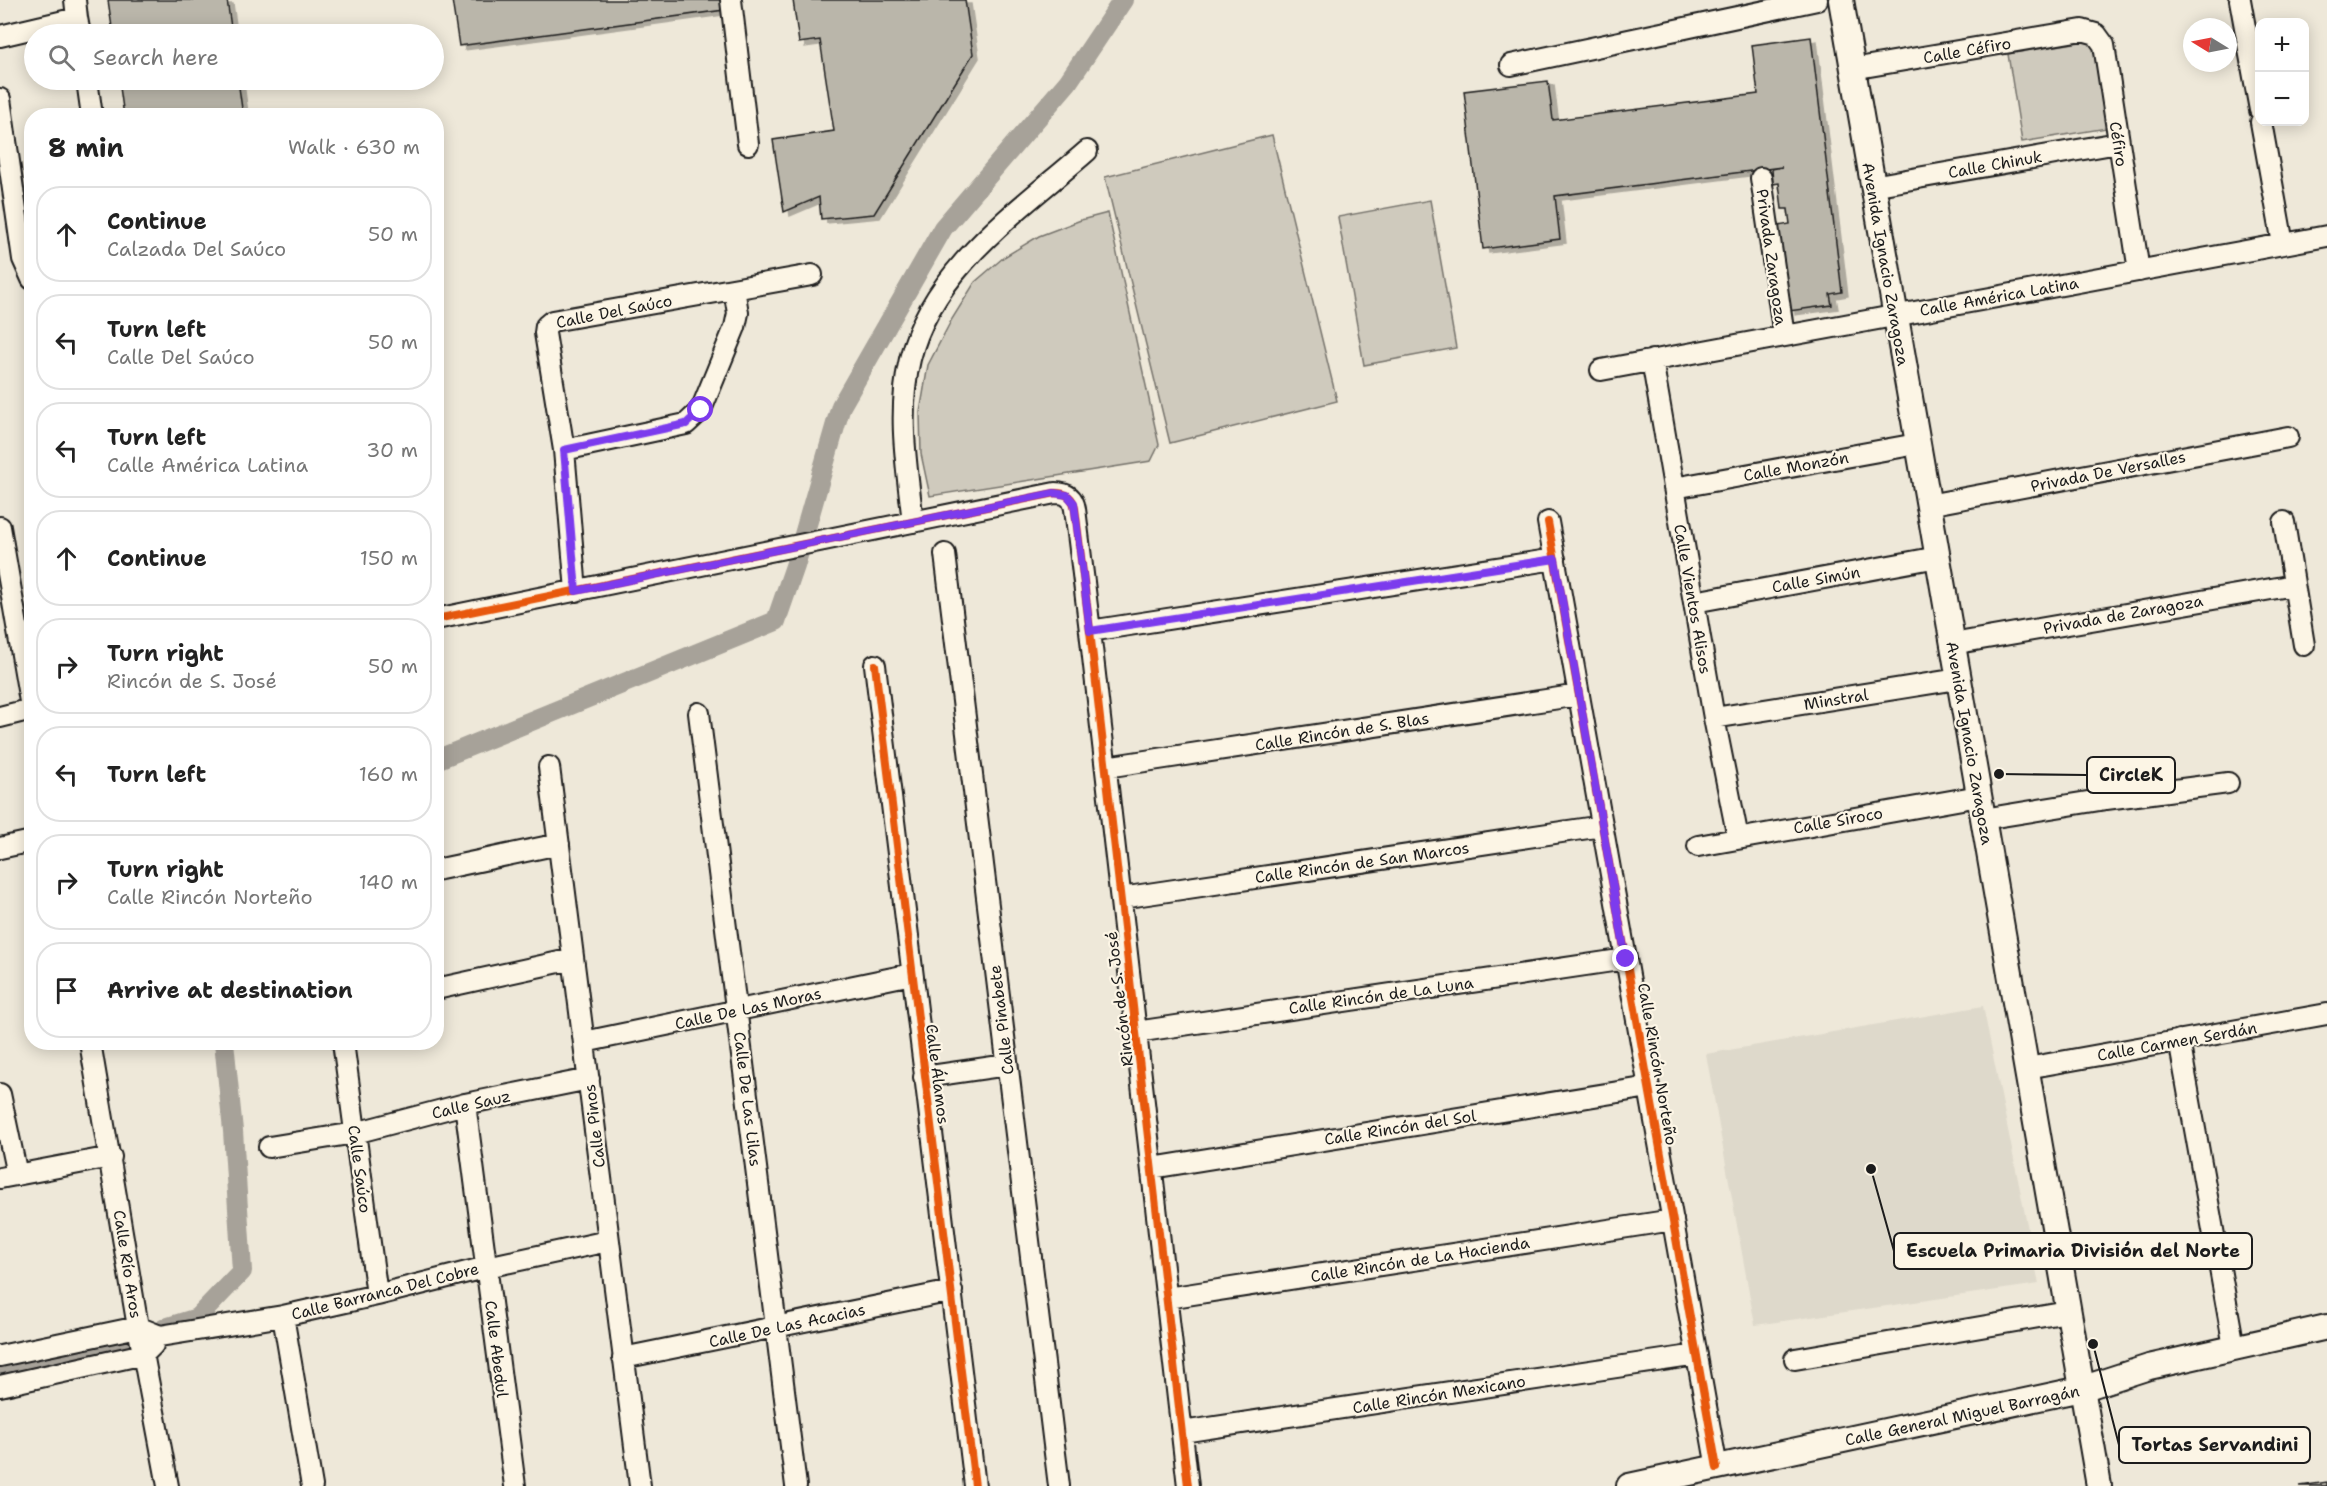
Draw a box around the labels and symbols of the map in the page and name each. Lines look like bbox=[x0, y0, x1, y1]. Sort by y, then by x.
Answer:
north arrow bbox=[2183, 18, 2237, 72]
street label: Calle Céfiro bbox=[1922, 32, 2013, 69]
street label: Céfiro bbox=[2105, 120, 2132, 168]
street label: Calle Chinuk bbox=[1946, 146, 2044, 183]
street label: Avenida Ignacio Zaragoza bbox=[1857, 161, 1914, 367]
street label: Privada Zaragoza bbox=[1752, 188, 1791, 327]
street label: Calle América Latina bbox=[1918, 272, 2080, 321]
street label: Calle Del Saúco bbox=[554, 290, 674, 333]
route start bbox=[687, 396, 713, 422]
street label: Privada De Versalles bbox=[2029, 446, 2188, 497]
street label: Calle Monzón bbox=[1742, 447, 1851, 486]
street label: Calle Vientos Alisos bbox=[1669, 522, 1716, 676]
street label: Calle Simún bbox=[1770, 561, 1862, 598]
street label: Privada de Zaragoza bbox=[2042, 590, 2205, 639]
street label: Avenida Ignacio Zaragoza bbox=[1941, 640, 1998, 846]
street label: Minstral bbox=[1802, 684, 1870, 715]
street label: Calle Rincón de S. Blas bbox=[1253, 707, 1431, 756]
callout: CircleK bbox=[2087, 757, 2175, 793]
text: CircleK bbox=[2099, 763, 2164, 787]
street label: Calle Siroco bbox=[1792, 802, 1884, 839]
street label: Calle Rincón de San Marcos bbox=[1254, 837, 1471, 888]
street label: Rincón de S. José bbox=[1101, 930, 1138, 1068]
route end bbox=[1612, 945, 1638, 971]
street label: Calle Pinabete bbox=[984, 964, 1019, 1076]
street label: Calle Rincón de La Luna bbox=[1287, 972, 1475, 1019]
street label: Calle Rincón Norteño bbox=[1633, 981, 1682, 1147]
street label: Calle De Las Moras bbox=[673, 983, 823, 1034]
street label: Calle Carmen Serdán bbox=[2096, 1017, 2259, 1066]
street label: Calle Álamos bbox=[921, 1023, 954, 1125]
street label: Calle De Las Lilas bbox=[729, 1030, 766, 1168]
street label: Calle Pinos bbox=[579, 1083, 610, 1169]
street label: Calle Sauz bbox=[430, 1085, 513, 1124]
street label: Calle Rincón del Sol bbox=[1323, 1105, 1478, 1150]
street label: Calle Saúco bbox=[343, 1124, 376, 1214]
street label: Calle Río Aros bbox=[109, 1208, 146, 1320]
street label: Calle Rincón de La Hacienda bbox=[1309, 1232, 1531, 1287]
callout: Escuela Primaria División del Norte bbox=[1894, 1233, 2252, 1269]
text: Escuela Primaria División del Norte bbox=[1906, 1239, 2240, 1263]
street label: Calle Barranca Del Cobre bbox=[289, 1258, 481, 1325]
street label: Calle Abedul bbox=[480, 1299, 513, 1399]
street label: Calle De Las Acacias bbox=[707, 1299, 867, 1352]
street label: Calle Rincón Mexicano bbox=[1351, 1370, 1527, 1419]
street label: Calle General Miguel Barragán bbox=[1843, 1380, 2081, 1451]
callout: Tortas Servandini bbox=[2119, 1427, 2310, 1463]
text: Tortas Servandini bbox=[2132, 1433, 2298, 1457]

